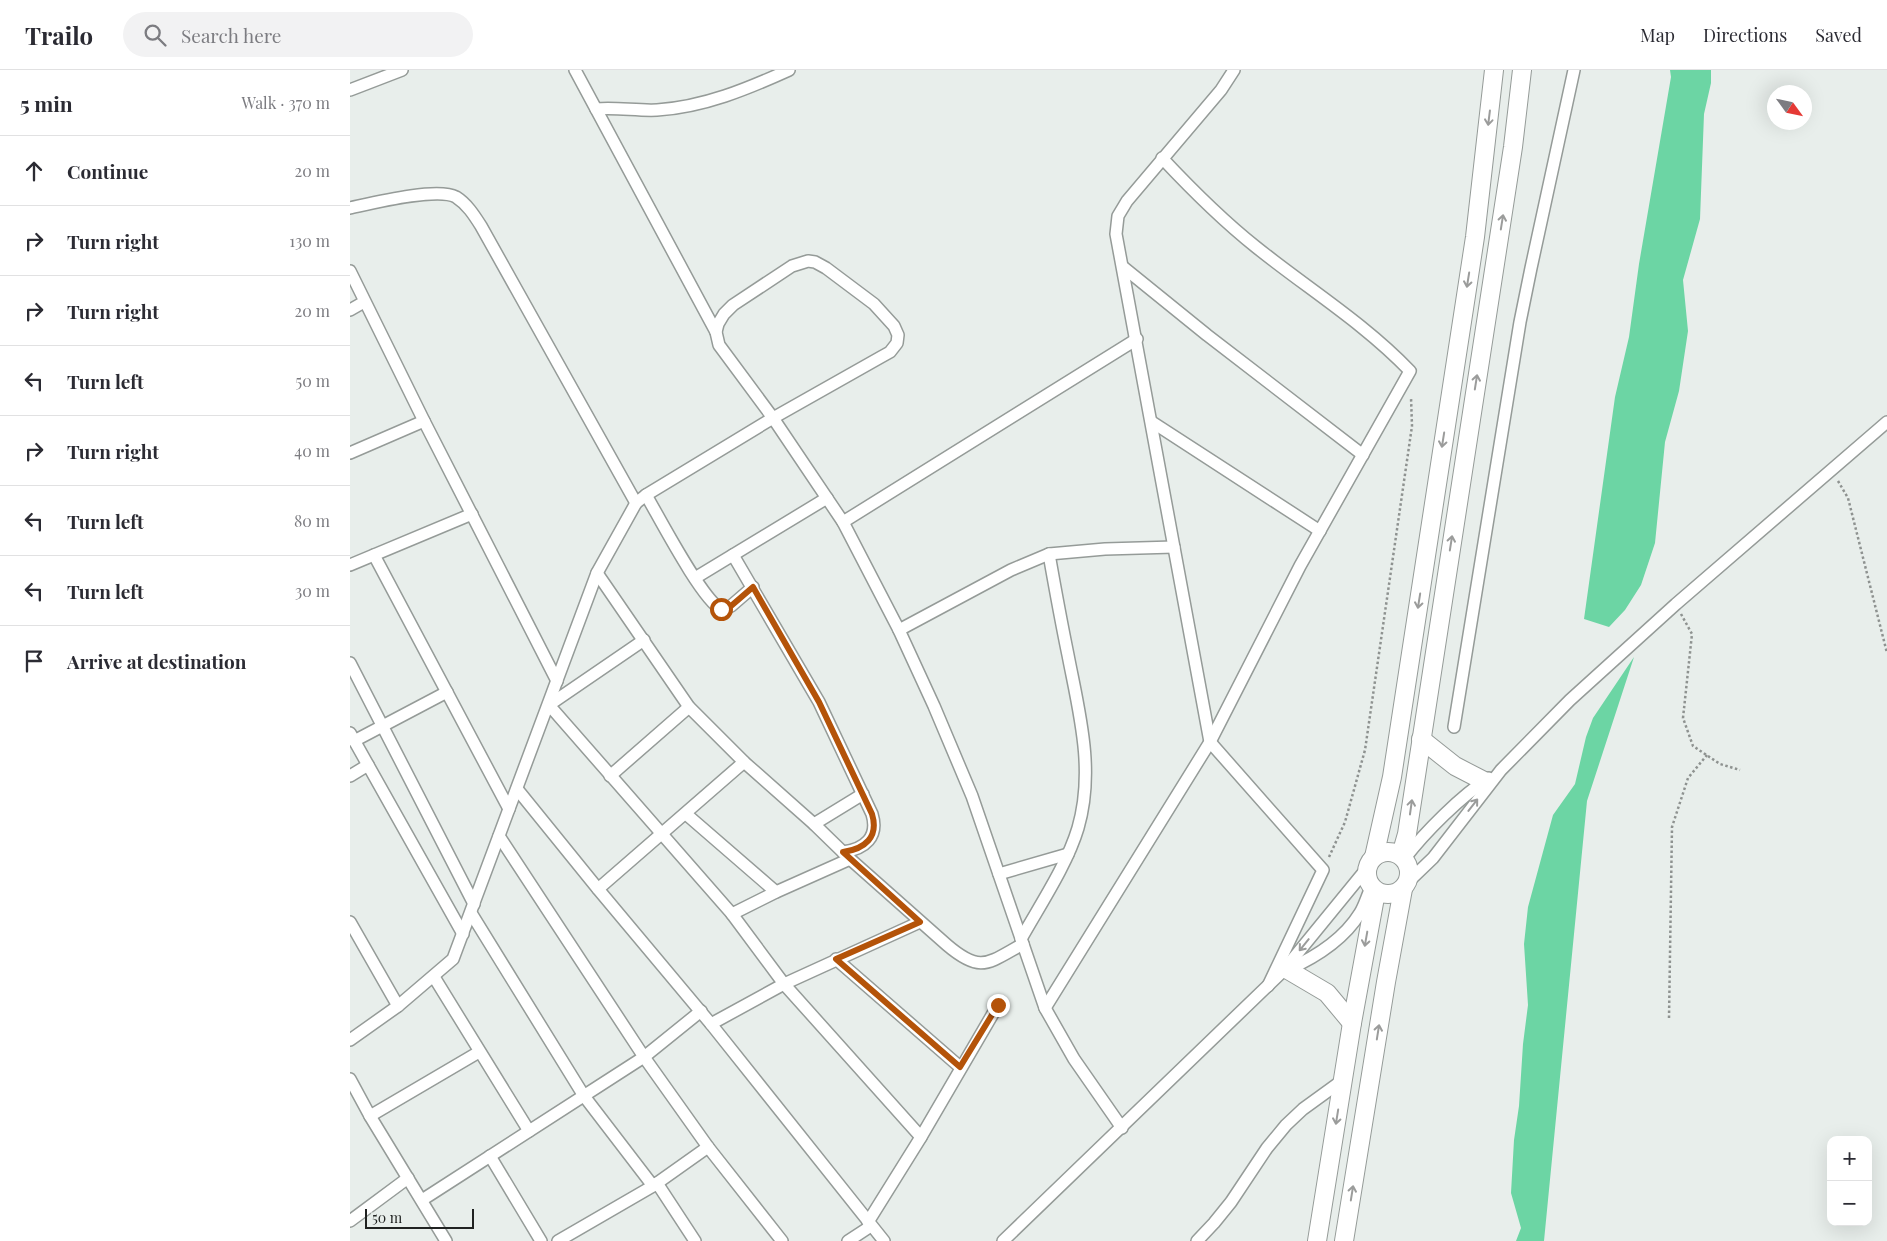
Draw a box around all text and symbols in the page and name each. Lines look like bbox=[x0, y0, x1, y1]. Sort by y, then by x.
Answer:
search box bbox=[123, 12, 473, 57]
text: Trailo bbox=[25, 19, 93, 51]
icon: search bbox=[141, 21, 169, 49]
text: Search here bbox=[181, 22, 282, 48]
text: Map bbox=[1640, 23, 1675, 47]
text: Directions bbox=[1703, 23, 1787, 47]
text: Saved bbox=[1815, 23, 1862, 47]
north arrow bbox=[1767, 85, 1812, 130]
text: 5 min bbox=[20, 89, 73, 117]
text: Walk · 370 m bbox=[241, 92, 330, 113]
one-way arrow bbox=[1484, 110, 1494, 126]
icon: ahead bbox=[20, 157, 48, 185]
text: Continue bbox=[67, 158, 148, 184]
text: 20 m bbox=[295, 160, 330, 181]
one-way arrow bbox=[1497, 214, 1507, 230]
icon: right bbox=[20, 227, 48, 255]
text: Turn right bbox=[67, 228, 159, 254]
text: 130 m bbox=[289, 230, 330, 251]
one-way arrow bbox=[1463, 271, 1473, 287]
icon: right bbox=[20, 297, 48, 325]
text: Turn right bbox=[67, 298, 159, 324]
text: 20 m bbox=[295, 300, 330, 321]
icon: left bbox=[20, 367, 48, 395]
text: Turn left bbox=[67, 368, 144, 394]
text: 50 m bbox=[296, 370, 330, 391]
one-way arrow bbox=[1472, 374, 1482, 390]
one-way arrow bbox=[1438, 432, 1448, 448]
icon: right bbox=[20, 437, 48, 465]
text: Turn right bbox=[67, 438, 159, 464]
text: 40 m bbox=[294, 440, 330, 461]
icon: left bbox=[20, 507, 48, 535]
text: Turn left bbox=[67, 508, 144, 534]
text: 80 m bbox=[294, 510, 330, 531]
one-way arrow bbox=[1447, 535, 1457, 551]
icon: left bbox=[20, 577, 48, 605]
text: Turn left bbox=[67, 578, 144, 604]
text: 30 m bbox=[295, 580, 330, 601]
one-way arrow bbox=[1413, 592, 1423, 608]
route start bbox=[710, 598, 733, 621]
icon: arrive bbox=[20, 647, 48, 675]
text: Arrive at destination bbox=[67, 648, 247, 674]
one-way arrow bbox=[1406, 799, 1416, 815]
one-way arrow bbox=[1468, 799, 1479, 812]
one-way arrow bbox=[1361, 931, 1371, 947]
one-way arrow bbox=[1298, 939, 1309, 952]
route end bbox=[987, 994, 1010, 1017]
one-way arrow bbox=[1373, 1025, 1383, 1041]
one-way arrow bbox=[1332, 1109, 1342, 1125]
map controls bbox=[1827, 1136, 1872, 1226]
button: + bbox=[1827, 1136, 1872, 1181]
button: − bbox=[1827, 1181, 1872, 1226]
one-way arrow bbox=[1347, 1185, 1357, 1201]
scale bar bbox=[365, 1206, 474, 1229]
text: 50 m bbox=[372, 1208, 402, 1227]

